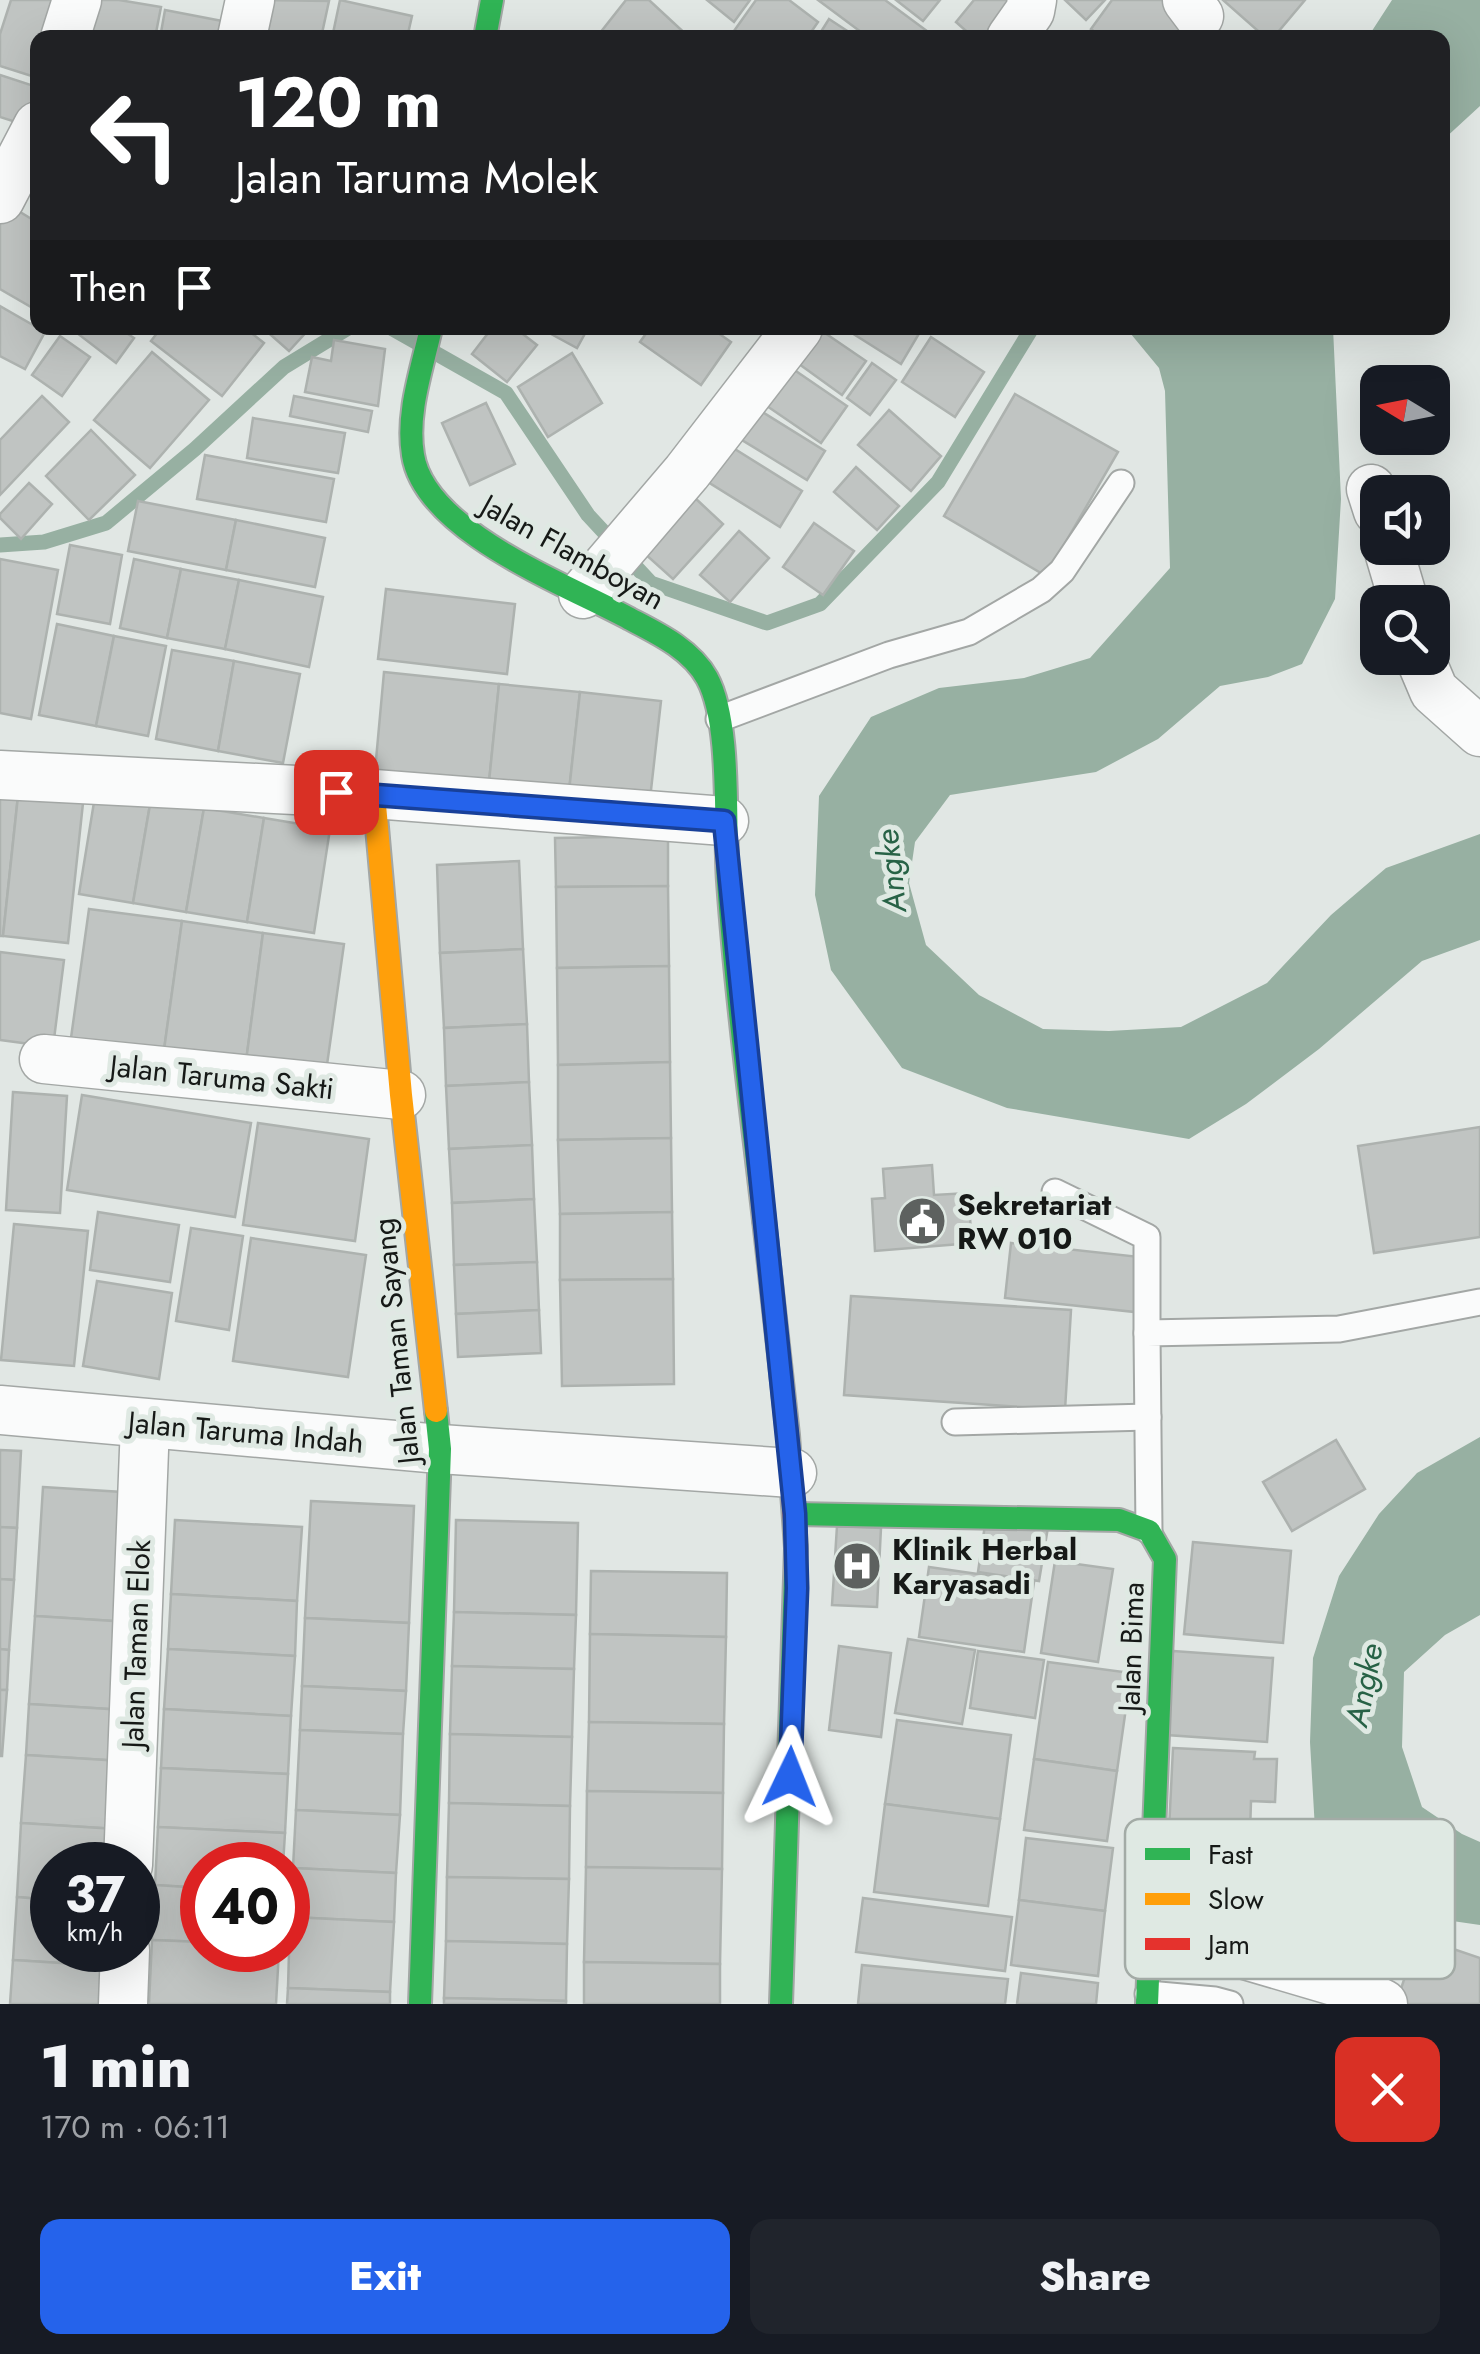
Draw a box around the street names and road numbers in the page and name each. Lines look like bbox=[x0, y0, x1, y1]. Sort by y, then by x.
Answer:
street label: Jalan Flamboyan bbox=[470, 482, 673, 620]
street label: Jalan Taruma Sakti bbox=[104, 1043, 336, 1110]
street label: Jalan Taman Sayang bbox=[362, 1216, 431, 1470]
street label: Jalan Taruma Indah bbox=[122, 1400, 366, 1464]
street label: Jalan Taman Elok bbox=[111, 1538, 161, 1753]
street label: Jalan Bima bbox=[1107, 1581, 1155, 1717]

